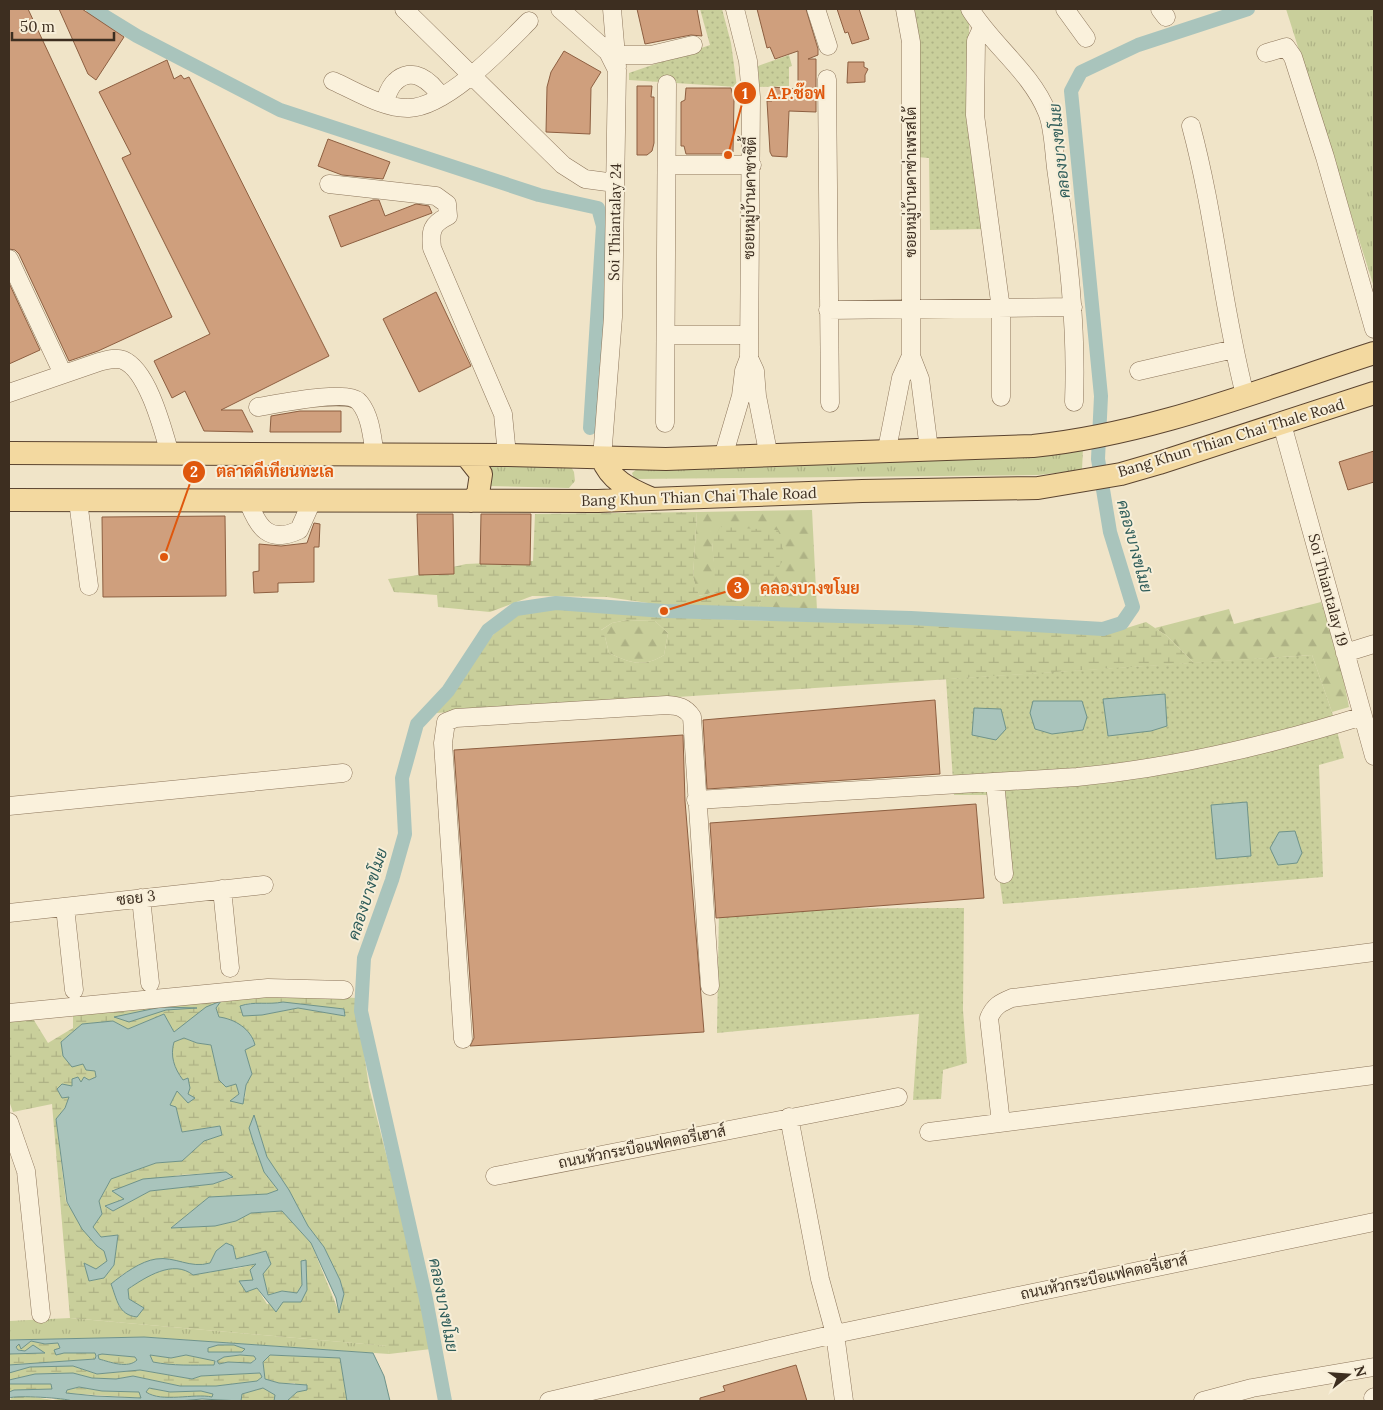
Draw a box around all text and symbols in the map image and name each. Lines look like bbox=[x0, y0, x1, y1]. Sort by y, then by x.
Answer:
scale bar bbox=[12, 10, 115, 42]
text: 50 m bbox=[20, 17, 55, 36]
callout: A.P.ช๊อฟ bbox=[732, 78, 836, 109]
text: A.P.ช๊อฟ bbox=[767, 82, 825, 103]
text: 1 bbox=[742, 84, 748, 103]
water label: คลองบางขโมย bbox=[1043, 102, 1074, 200]
street label: ซอยหมู่บ้านคาซ่าเพรสโต้ bbox=[901, 106, 921, 257]
street label: ซอยหมู่บ้านคาซาซิตี้ bbox=[734, 135, 761, 260]
street label: Soi Thiantalay 24 bbox=[604, 163, 625, 281]
street label: Bang Khun Thian Chai Thale Road bbox=[1115, 394, 1346, 481]
callout: ตลาดดีเทียนทะเล bbox=[181, 456, 344, 487]
text: ตลาดดีเทียนทะเล bbox=[216, 461, 334, 481]
text: 2 bbox=[190, 462, 198, 481]
street label: Bang Khun Thian Chai Thale Road bbox=[581, 483, 817, 510]
water label: คลองบางขโมย bbox=[1113, 497, 1158, 595]
street label: Soi Thiantalay 19 bbox=[1304, 531, 1353, 648]
callout: คลองบางขโมย bbox=[726, 573, 870, 604]
text: คลองบางขโมย bbox=[760, 577, 860, 598]
text: 3 bbox=[734, 578, 742, 597]
water label: คลองบางขโมย bbox=[342, 845, 391, 942]
street label: ซอย 3 bbox=[115, 886, 156, 909]
street label: ถนนหัวกระบือแฟคตอรี่เฮาส์ bbox=[556, 1116, 727, 1172]
street label: ถนนหัวกระบือแฟคตอรี่เฮาส์ bbox=[1018, 1245, 1189, 1304]
water label: คลองบางขโมย bbox=[425, 1256, 464, 1354]
north arrow bbox=[1323, 1350, 1373, 1400]
text: N bbox=[1350, 1363, 1371, 1379]

